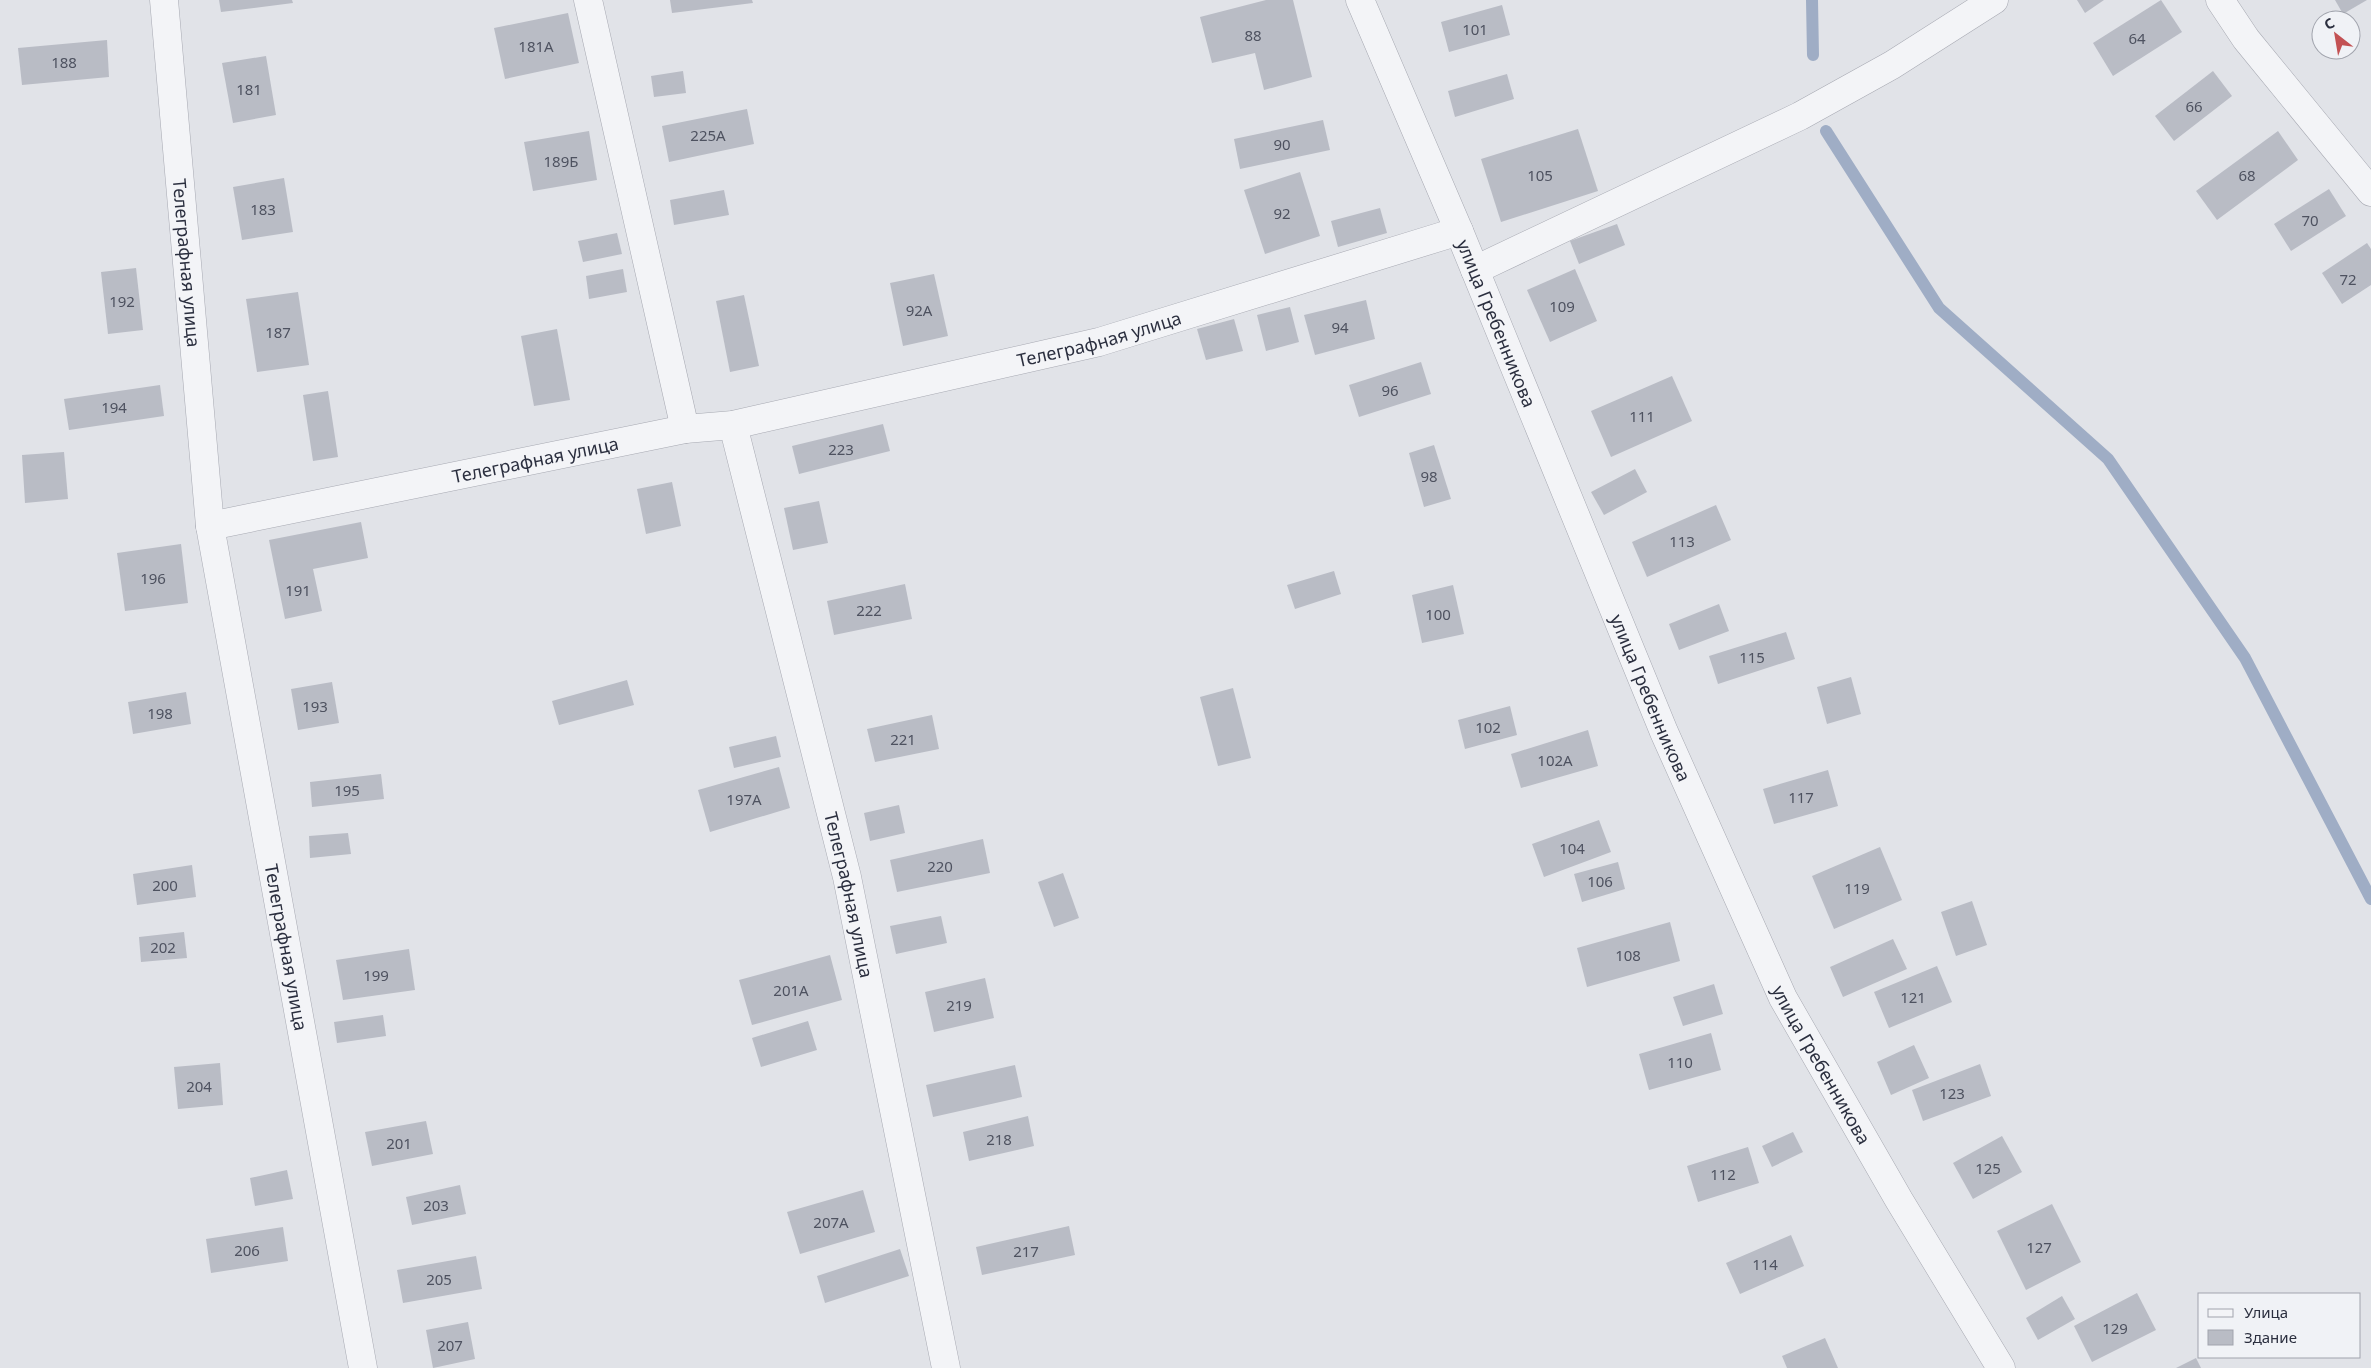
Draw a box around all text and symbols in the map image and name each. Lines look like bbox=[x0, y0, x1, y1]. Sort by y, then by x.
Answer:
north arrow bbox=[2311, 10, 2361, 60]
text: С bbox=[2320, 13, 2338, 34]
house number: 101 bbox=[1462, 19, 1488, 39]
house number: 88 bbox=[1244, 25, 1262, 45]
house number: 64 bbox=[2128, 28, 2146, 48]
house number: 181А bbox=[518, 36, 554, 56]
house number: 188 bbox=[51, 52, 77, 72]
house number: 181 bbox=[236, 79, 262, 99]
house number: 66 bbox=[2185, 96, 2203, 116]
house number: 225А bbox=[690, 125, 726, 145]
house number: 90 bbox=[1273, 134, 1291, 154]
house number: 189Б bbox=[544, 151, 578, 171]
house number: 105 bbox=[1527, 165, 1553, 185]
house number: 68 bbox=[2238, 165, 2256, 185]
street label: Телеграфная улица bbox=[168, 178, 206, 348]
house number: 183 bbox=[250, 199, 276, 219]
house number: 92 bbox=[1273, 203, 1291, 223]
house number: 70 bbox=[2301, 210, 2319, 230]
street label: улица Гребенникова bbox=[1452, 236, 1542, 411]
house number: 72 bbox=[2339, 269, 2357, 289]
house number: 192 bbox=[109, 291, 135, 311]
house number: 109 bbox=[1549, 296, 1575, 316]
house number: 92А bbox=[906, 300, 933, 320]
street label: Телеграфная улица bbox=[1015, 305, 1184, 372]
house number: 94 bbox=[1331, 317, 1349, 337]
house number: 187 bbox=[265, 322, 291, 342]
house number: 96 bbox=[1381, 380, 1399, 400]
house number: 194 bbox=[101, 397, 127, 417]
house number: 111 bbox=[1629, 406, 1655, 426]
street label: Телеграфная улица bbox=[450, 431, 621, 488]
house number: 223 bbox=[828, 439, 854, 459]
house number: 98 bbox=[1420, 466, 1438, 486]
house number: 113 bbox=[1669, 531, 1695, 551]
house number: 196 bbox=[140, 568, 166, 588]
house number: 191 bbox=[285, 580, 311, 600]
house number: 222 bbox=[856, 600, 882, 620]
house number: 100 bbox=[1425, 604, 1451, 624]
street label: улица Гребенникова bbox=[1605, 611, 1697, 785]
house number: 115 bbox=[1739, 647, 1765, 667]
house number: 193 bbox=[302, 696, 328, 716]
house number: 198 bbox=[147, 703, 173, 723]
house number: 102 bbox=[1475, 717, 1501, 737]
house number: 221 bbox=[890, 729, 916, 749]
house number: 102А bbox=[1537, 750, 1573, 770]
house number: 195 bbox=[334, 780, 360, 800]
house number: 117 bbox=[1788, 787, 1814, 807]
house number: 197А bbox=[726, 789, 762, 809]
street label: Телеграфная улица bbox=[819, 809, 879, 980]
house number: 104 bbox=[1559, 838, 1585, 858]
house number: 220 bbox=[927, 856, 953, 876]
street label: Телеграфная улица bbox=[260, 862, 313, 1032]
house number: 106 bbox=[1587, 871, 1613, 891]
house number: 200 bbox=[152, 875, 178, 895]
house number: 119 bbox=[1844, 878, 1870, 898]
house number: 202 bbox=[150, 937, 176, 957]
house number: 108 bbox=[1615, 945, 1641, 965]
house number: 199 bbox=[363, 965, 389, 985]
house number: 201А bbox=[773, 980, 809, 1000]
street label: улица Гребенникова bbox=[1767, 981, 1876, 1148]
house number: 121 bbox=[1900, 987, 1926, 1007]
house number: 219 bbox=[946, 995, 972, 1015]
house number: 110 bbox=[1667, 1052, 1693, 1072]
house number: 204 bbox=[186, 1076, 212, 1096]
house number: 123 bbox=[1939, 1083, 1965, 1103]
house number: 218 bbox=[986, 1129, 1012, 1149]
house number: 201 bbox=[386, 1133, 412, 1153]
house number: 125 bbox=[1975, 1158, 2001, 1178]
house number: 112 bbox=[1710, 1164, 1736, 1184]
house number: 203 bbox=[423, 1195, 449, 1215]
house number: 207А bbox=[813, 1212, 849, 1232]
house number: 127 bbox=[2026, 1237, 2052, 1257]
house number: 206 bbox=[234, 1240, 260, 1260]
house number: 217 bbox=[1013, 1241, 1039, 1261]
house number: 114 bbox=[1752, 1254, 1778, 1274]
house number: 205 bbox=[426, 1269, 452, 1289]
legend bbox=[2198, 1293, 2361, 1358]
text: Улица bbox=[2244, 1302, 2288, 1322]
house number: 129 bbox=[2102, 1318, 2128, 1338]
text: Здание bbox=[2244, 1327, 2297, 1347]
house number: 207 bbox=[437, 1335, 463, 1355]

